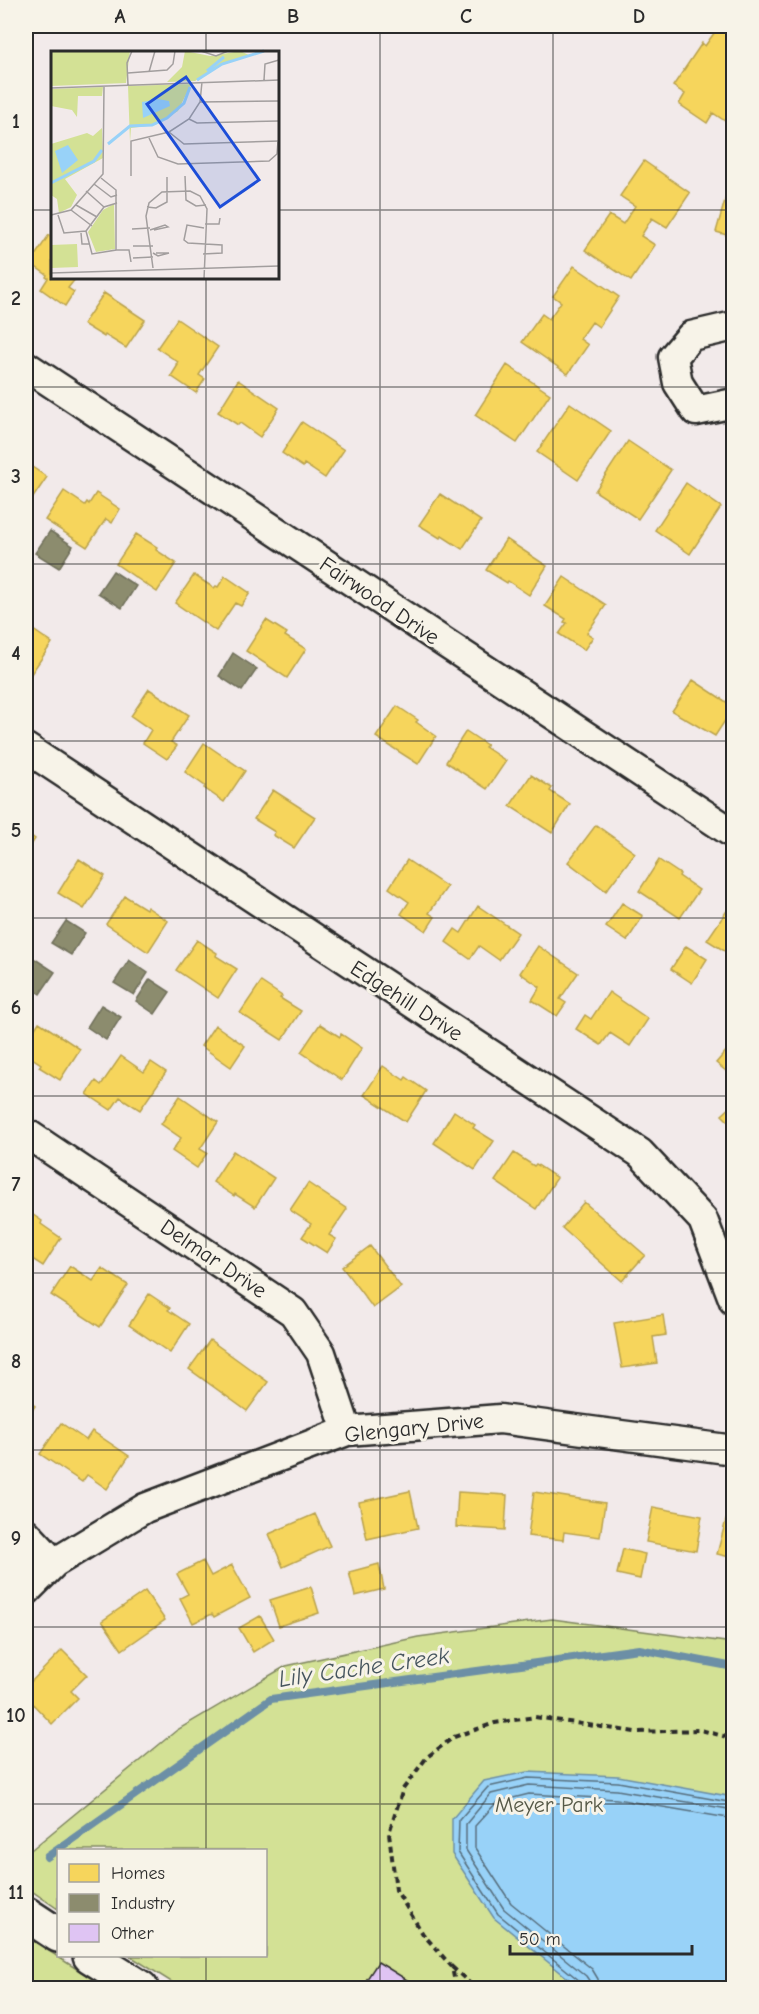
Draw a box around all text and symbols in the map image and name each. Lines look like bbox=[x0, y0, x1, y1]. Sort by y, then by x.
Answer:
text: A bbox=[114, 5, 126, 28]
text: B bbox=[287, 5, 299, 28]
text: C bbox=[460, 5, 472, 28]
text: D bbox=[633, 5, 645, 28]
inset map bbox=[51, 51, 279, 279]
text: 1 bbox=[12, 110, 20, 133]
text: 2 bbox=[11, 287, 21, 310]
text: 3 bbox=[11, 465, 21, 488]
street label: Fairwood Drive bbox=[315, 551, 444, 650]
text: 4 bbox=[11, 642, 21, 665]
text: 5 bbox=[11, 819, 21, 842]
street label: Edgehill Drive bbox=[345, 955, 468, 1047]
text: 6 bbox=[11, 996, 21, 1019]
text: 7 bbox=[12, 1173, 21, 1196]
street label: Delmar Drive bbox=[155, 1214, 272, 1304]
text: 8 bbox=[11, 1350, 21, 1373]
street label: Glengary Drive bbox=[343, 1408, 485, 1448]
text: 9 bbox=[11, 1527, 21, 1550]
water label: Lily Cache Creek bbox=[277, 1641, 452, 1693]
text: 10 bbox=[6, 1704, 26, 1727]
park label: Meyer Park bbox=[495, 1792, 603, 1818]
legend bbox=[57, 1849, 267, 1957]
text: Homes bbox=[111, 1863, 165, 1884]
text: 11 bbox=[8, 1881, 24, 1904]
text: Industry bbox=[111, 1893, 176, 1914]
scale bar bbox=[510, 1918, 692, 1956]
text: Other bbox=[111, 1923, 154, 1944]
text: 50 m bbox=[519, 1929, 561, 1950]

